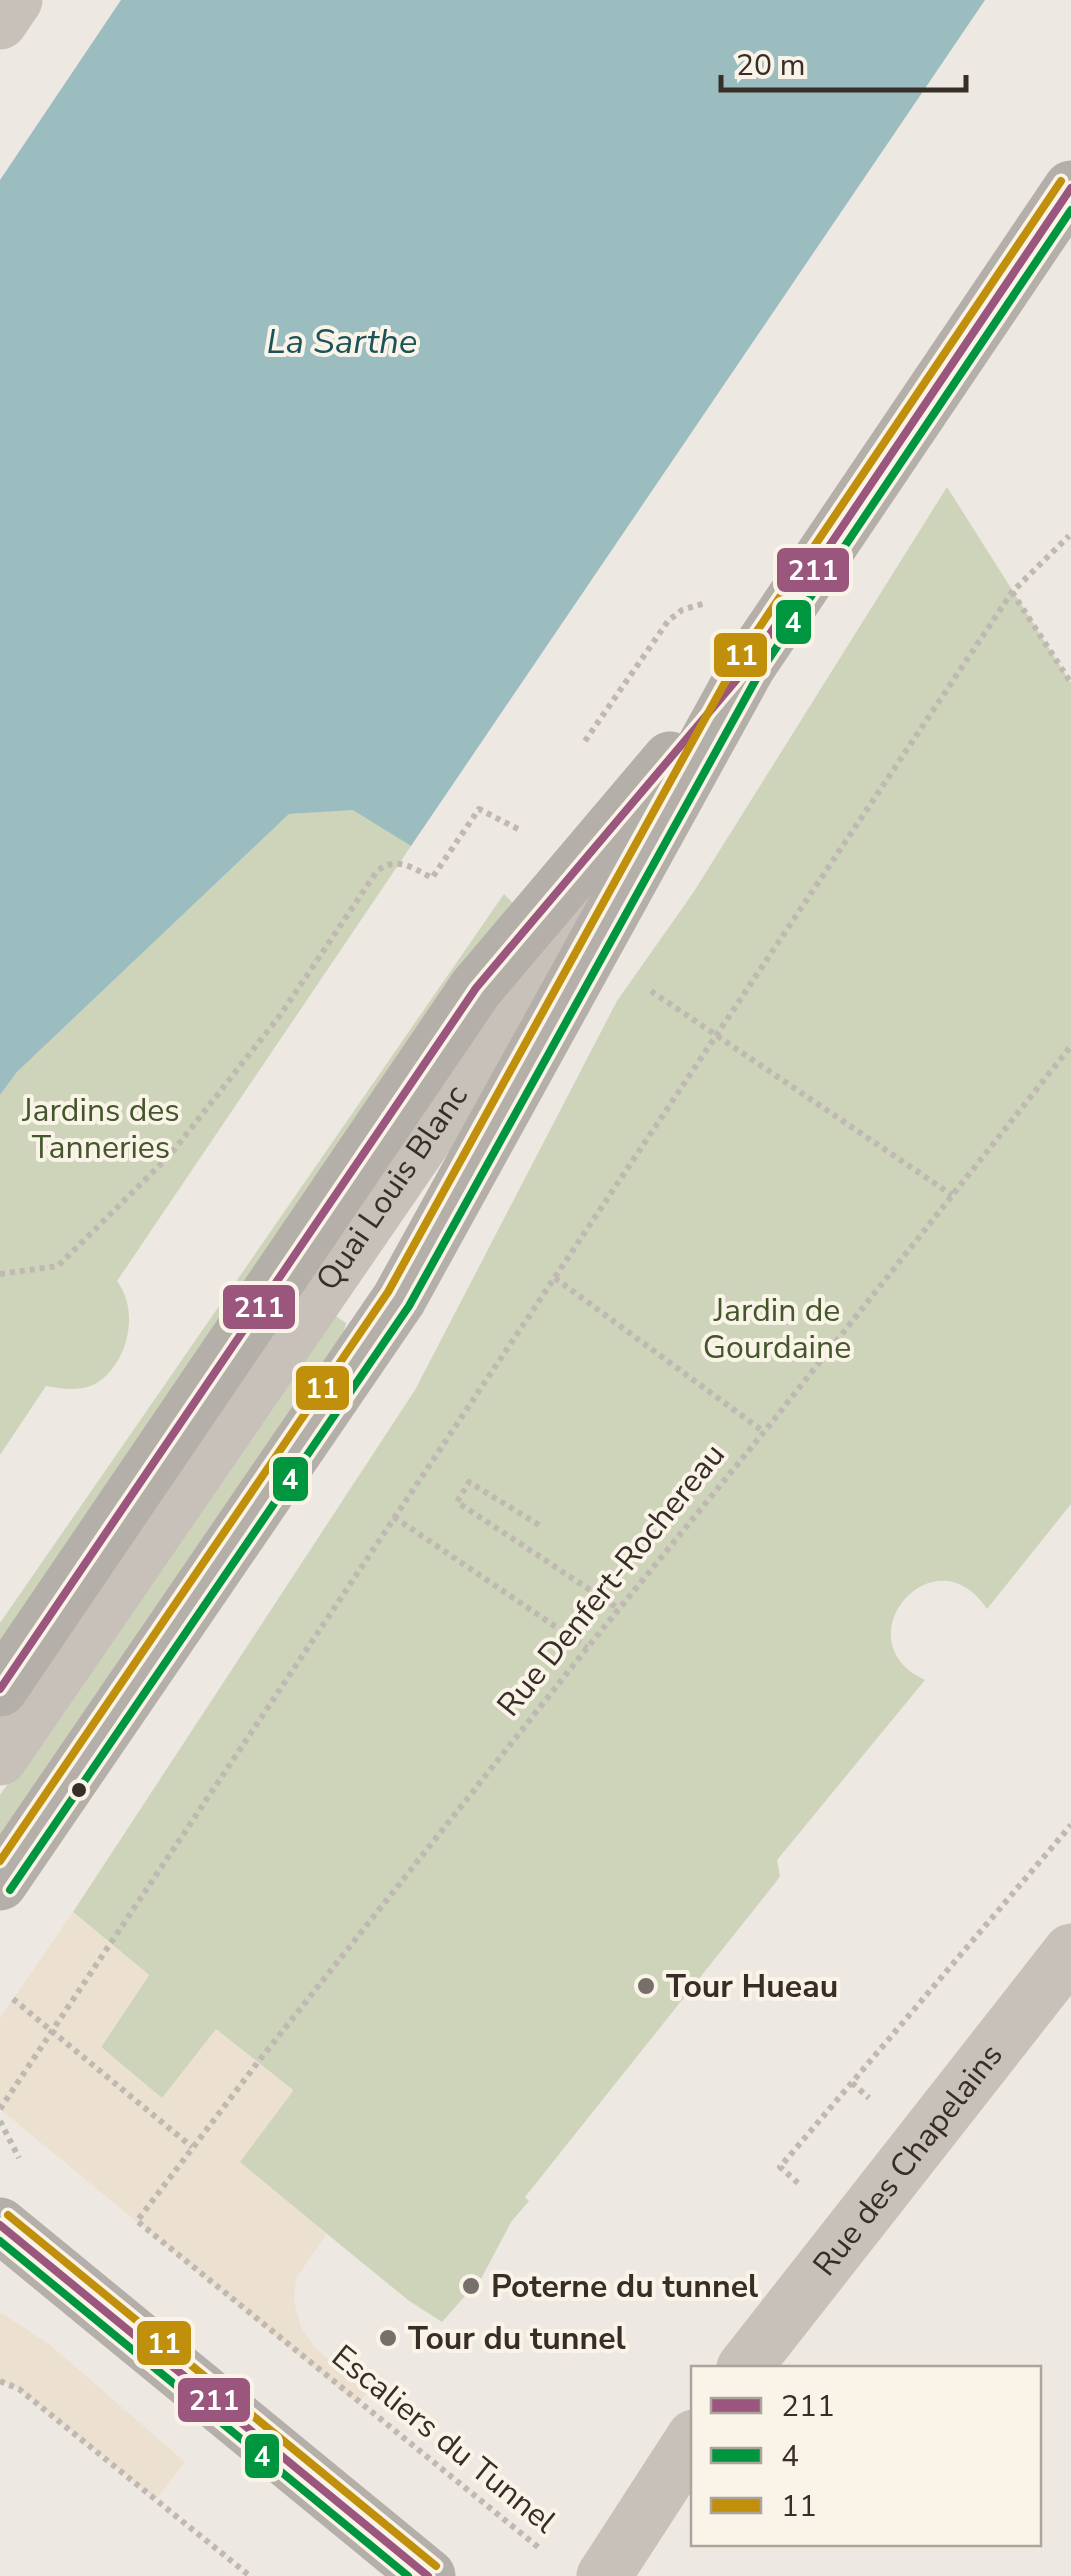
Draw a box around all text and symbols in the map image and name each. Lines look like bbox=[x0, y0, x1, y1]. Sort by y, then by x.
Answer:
scale bar bbox=[721, 30, 966, 92]
text: 20 m bbox=[736, 45, 805, 86]
water label: La Sarthe bbox=[267, 318, 417, 365]
line badge: 211 bbox=[775, 546, 851, 594]
text: 211 bbox=[788, 552, 838, 590]
line badge: 4 bbox=[774, 598, 813, 646]
text: 4 bbox=[785, 604, 802, 642]
line badge: 11 bbox=[712, 631, 769, 679]
text: 11 bbox=[724, 637, 758, 675]
street label: Quai Louis Blanc bbox=[306, 1076, 477, 1299]
park label: Jardins des Tanneries bbox=[21, 1089, 180, 1169]
line badge: 211 bbox=[221, 1283, 297, 1331]
text: 211 bbox=[234, 1289, 284, 1327]
park label: Jardin de Gourdaine bbox=[703, 1289, 851, 1369]
line badge: 11 bbox=[294, 1364, 351, 1412]
text: 11 bbox=[305, 1370, 339, 1408]
street label: Rue Denfert-Rochereau bbox=[487, 1435, 735, 1725]
line badge: 4 bbox=[271, 1455, 310, 1503]
text: 4 bbox=[282, 1461, 299, 1499]
unlabelled marker bbox=[69, 1780, 89, 1800]
place label: Tour Hueau bbox=[666, 1965, 838, 2008]
marker: Tour Hueau bbox=[635, 1975, 657, 1997]
street label: Rue des Chapelains bbox=[803, 2035, 1012, 2284]
place label: Poterne du tunnel bbox=[491, 2265, 758, 2308]
marker: Poterne du tunnel bbox=[460, 2275, 482, 2297]
place label: Tour du tunnel bbox=[408, 2317, 626, 2360]
line badge: 11 bbox=[135, 2319, 193, 2367]
text: 11 bbox=[147, 2325, 181, 2363]
marker: Tour du tunnel bbox=[377, 2327, 399, 2349]
street label: Escaliers du Tunnel bbox=[323, 2335, 566, 2543]
legend bbox=[691, 2366, 1041, 2546]
line badge: 211 bbox=[176, 2376, 252, 2424]
text: 211 bbox=[189, 2382, 239, 2420]
text: 211 bbox=[781, 2386, 835, 2427]
line badge: 4 bbox=[243, 2432, 281, 2480]
text: 4 bbox=[781, 2436, 799, 2477]
text: 4 bbox=[254, 2438, 271, 2476]
text: 11 bbox=[781, 2486, 817, 2527]

